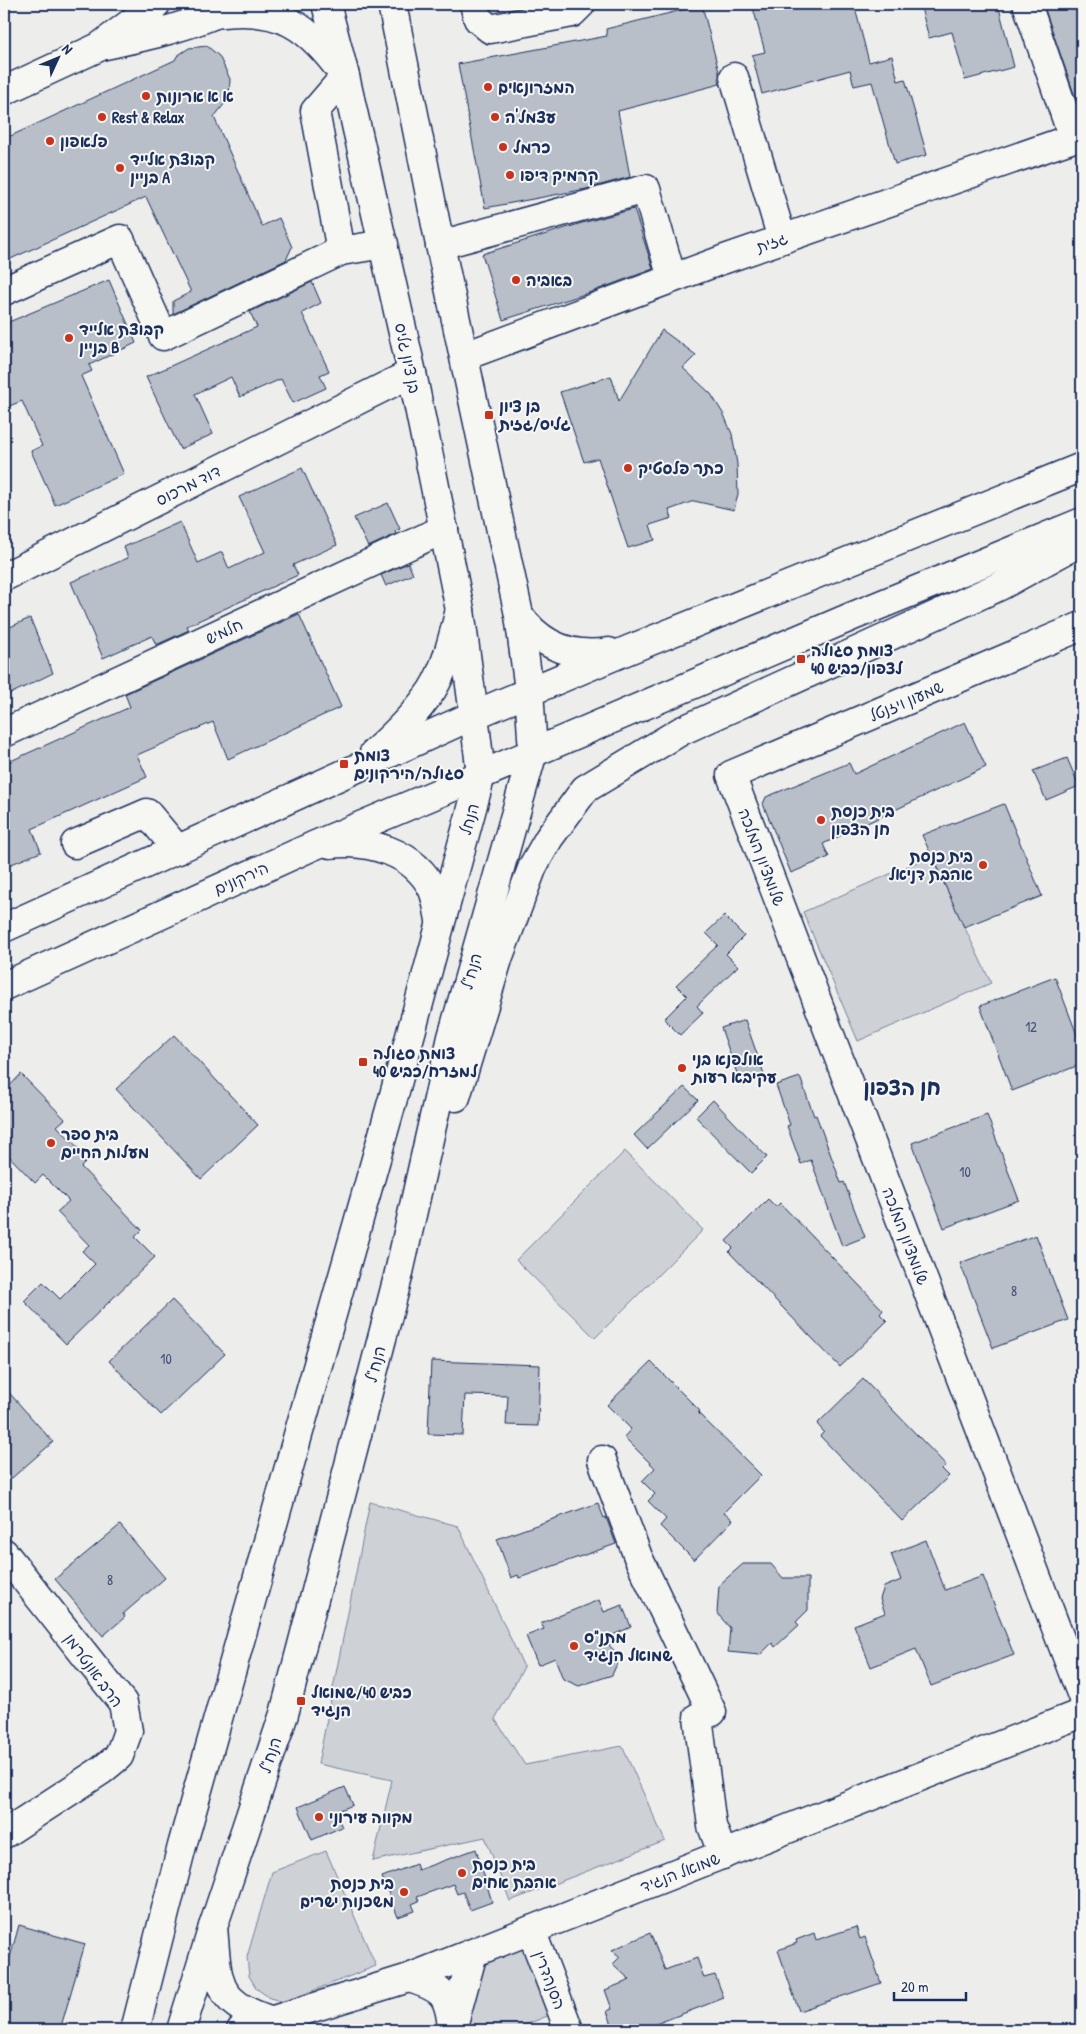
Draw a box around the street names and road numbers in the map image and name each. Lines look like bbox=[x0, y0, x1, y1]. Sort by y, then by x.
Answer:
street label: גזית bbox=[752, 226, 791, 258]
street label: בן ציון גליס bbox=[390, 321, 426, 395]
street label: דוד מרכוס bbox=[152, 459, 224, 511]
street label: חלמיש bbox=[202, 613, 246, 649]
street label: שמעון ויזנטל bbox=[866, 676, 946, 726]
street label: הנחל bbox=[454, 801, 484, 837]
street label: שלומציון המלכה bbox=[733, 805, 791, 909]
street label: הירקונים bbox=[210, 856, 272, 900]
street label: הנח"ל bbox=[455, 950, 487, 992]
street label: שלומציון המלכה bbox=[877, 1184, 935, 1288]
street label: הנח"ל bbox=[360, 1343, 390, 1385]
street label: הרב אונטרמן bbox=[60, 1628, 128, 1712]
street label: הנח"ל bbox=[254, 1734, 286, 1776]
street label: שמואל הנגיד bbox=[637, 1847, 723, 1897]
street label: הסנהדרין bbox=[529, 1947, 571, 2013]

